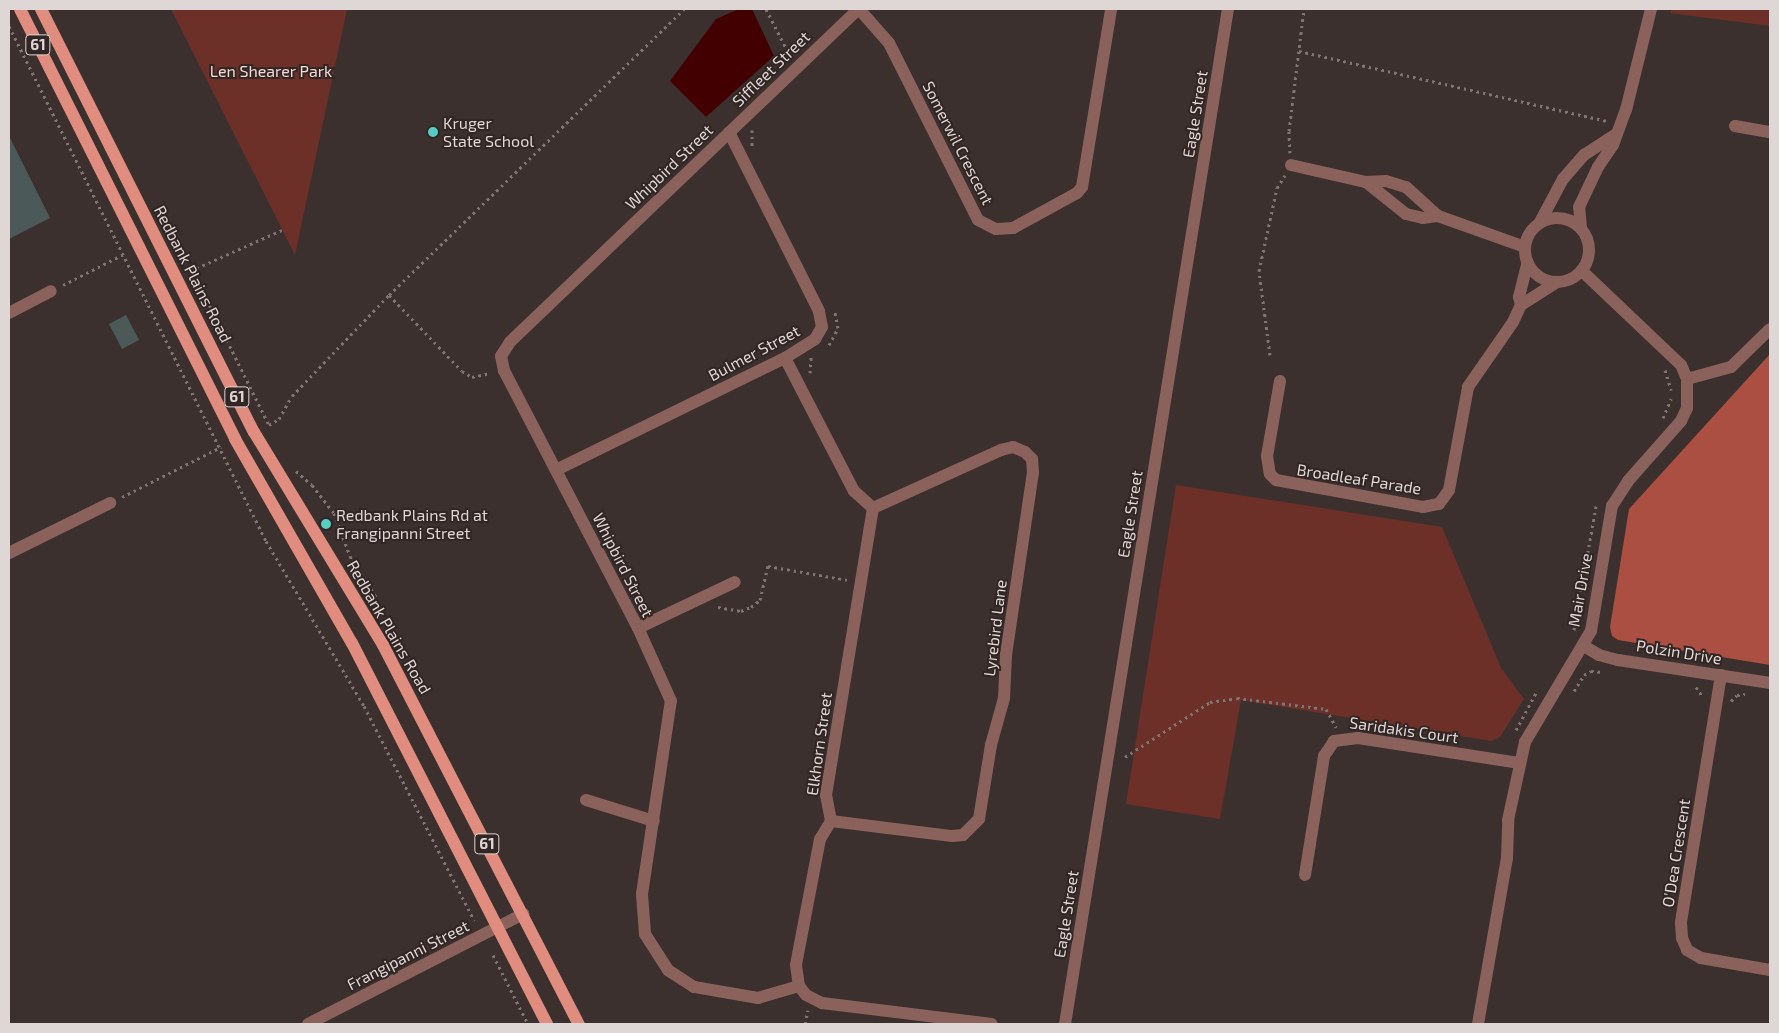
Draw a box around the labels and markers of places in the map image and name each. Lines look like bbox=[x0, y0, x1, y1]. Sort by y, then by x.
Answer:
place label: Kruger State School bbox=[443, 113, 534, 151]
marker: Kruger State School bbox=[427, 126, 439, 138]
place label: Redbank Plains Rd at Frangipanni Street bbox=[336, 505, 488, 543]
marker: Redbank Plains Rd at Frangipanni Street bbox=[320, 518, 332, 530]

